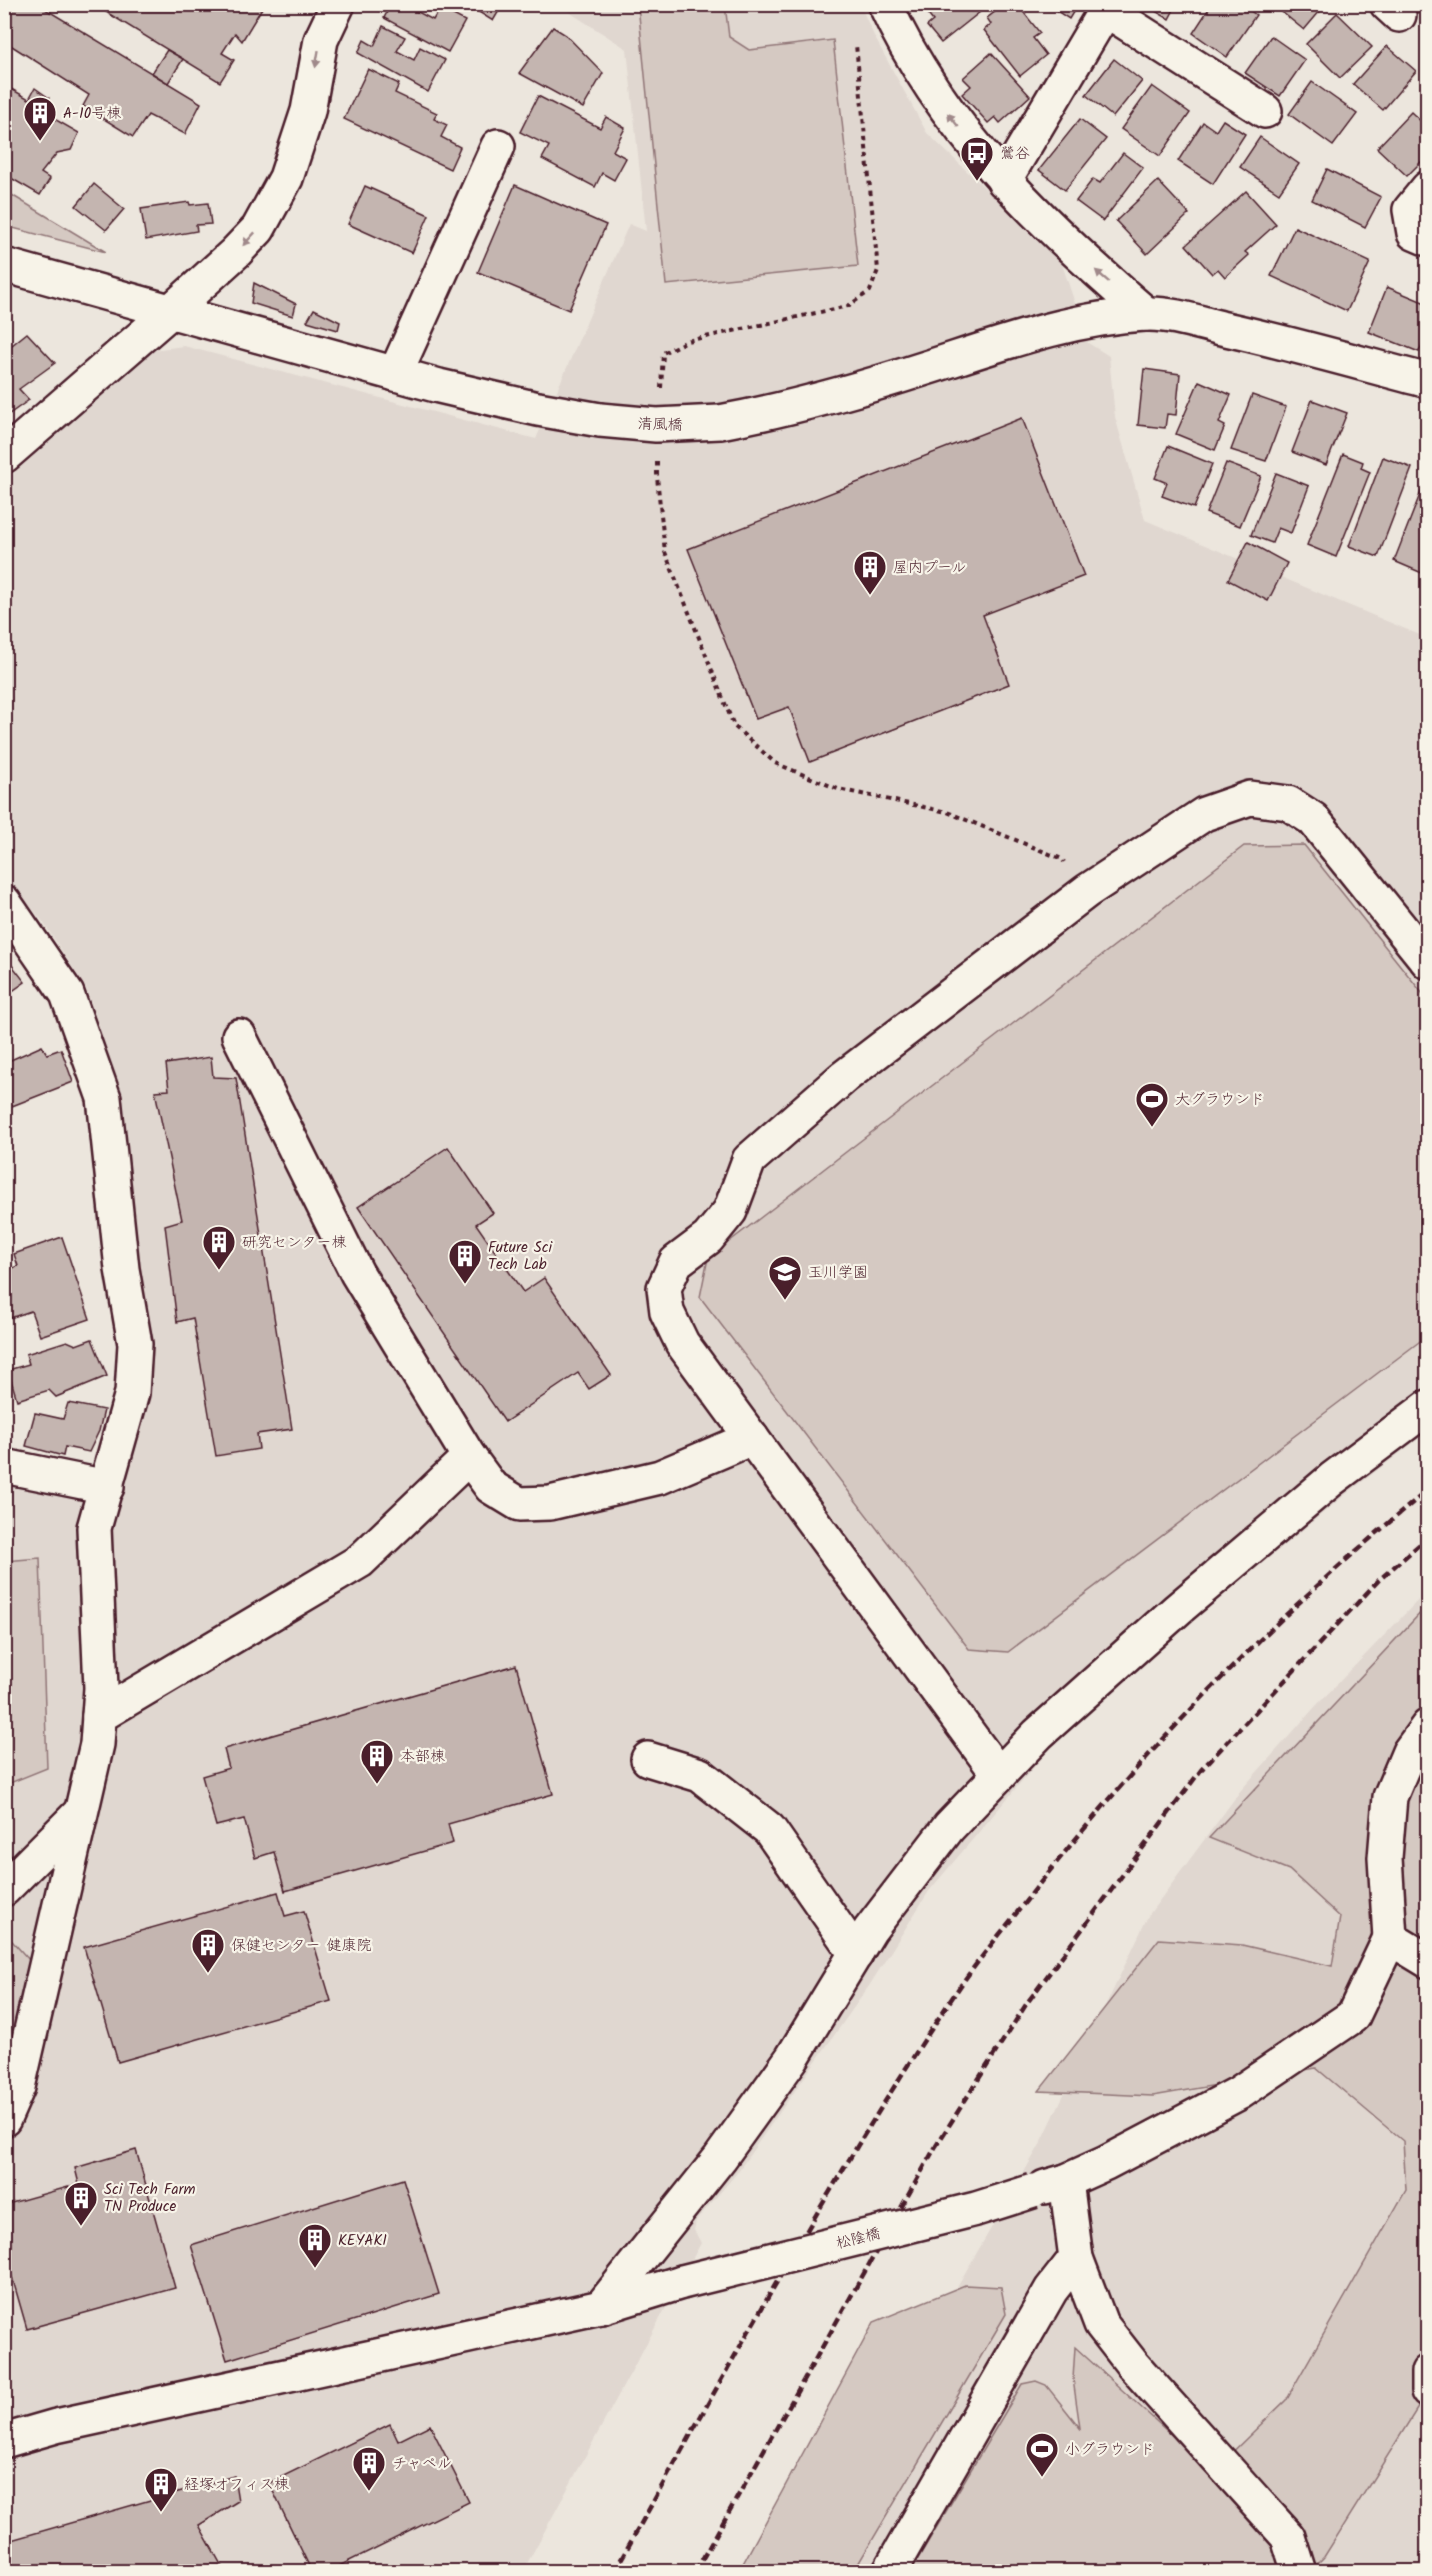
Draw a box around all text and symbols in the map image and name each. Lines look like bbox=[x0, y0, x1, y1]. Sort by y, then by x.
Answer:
one-way arrow bbox=[313, 49, 322, 68]
building icon: A-10号棟 bbox=[22, 95, 58, 142]
place label: A-10号棟 bbox=[63, 102, 121, 126]
one-way arrow bbox=[948, 112, 960, 127]
bus stop icon: 鶯谷 bbox=[959, 135, 995, 182]
place label: 鶯谷 bbox=[1000, 142, 1030, 166]
one-way arrow bbox=[242, 231, 256, 246]
one-way arrow bbox=[1095, 270, 1110, 283]
street label: 清風橋 bbox=[637, 413, 683, 437]
building icon: 屋内プール bbox=[852, 549, 888, 596]
place label: 屋内プール bbox=[893, 556, 966, 580]
sports icon: 大グラウンド bbox=[1134, 1081, 1170, 1128]
place label: 大グラウンド bbox=[1175, 1088, 1265, 1112]
building icon: 研究センター棟 bbox=[201, 1224, 237, 1271]
place label: 研究センター棟 bbox=[242, 1231, 346, 1255]
place label: Future Sci Tech Lab bbox=[488, 1236, 553, 1277]
building icon: Future Sci Tech Lab bbox=[447, 1238, 483, 1285]
school or university icon: 玉川学園 bbox=[767, 1254, 803, 1301]
place label: 玉川学園 bbox=[808, 1261, 868, 1285]
building icon: 本部棟 bbox=[359, 1738, 395, 1785]
place label: 本部棟 bbox=[400, 1745, 445, 1769]
building icon: 保健センター 健康院 bbox=[190, 1927, 226, 1974]
place label: 保健センター 健康院 bbox=[231, 1934, 371, 1958]
place label: Sci Tech Farm TN Produce bbox=[104, 2178, 196, 2219]
building icon: Sci Tech Farm TN Produce bbox=[63, 2180, 99, 2227]
building icon: KEYAKI bbox=[297, 2222, 333, 2269]
street label: 松陰橋 bbox=[833, 2222, 883, 2256]
place label: KEYAKI bbox=[338, 2229, 387, 2253]
sports icon: 小グラウンド bbox=[1024, 2431, 1060, 2478]
place label: 小グラウンド bbox=[1065, 2438, 1155, 2462]
building icon: チャペル bbox=[351, 2445, 387, 2492]
place label: チャペル bbox=[392, 2452, 452, 2476]
building icon: 経塚オフィス棟 bbox=[143, 2466, 179, 2513]
place label: 経塚オフィス棟 bbox=[184, 2473, 289, 2497]

